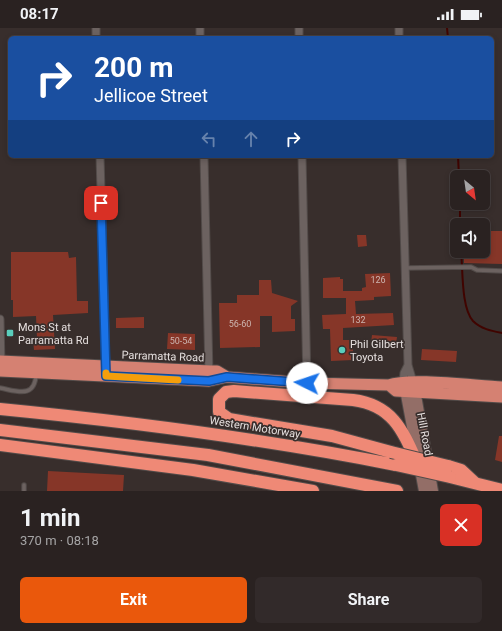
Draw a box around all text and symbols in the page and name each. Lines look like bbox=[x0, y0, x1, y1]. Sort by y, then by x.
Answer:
text: 08:17 bbox=[20, 5, 59, 23]
text: 200 m bbox=[94, 51, 173, 84]
icon: right bbox=[28, 52, 80, 104]
text: Jellicoe Street bbox=[94, 85, 208, 106]
icon: left bbox=[198, 128, 220, 150]
icon: ahead bbox=[240, 128, 262, 150]
icon: right bbox=[282, 128, 304, 150]
north arrow bbox=[450, 170, 490, 210]
map controls bbox=[450, 170, 490, 258]
pin bbox=[84, 186, 118, 220]
icon: arrive bbox=[90, 192, 112, 214]
button: sound bbox=[450, 218, 490, 258]
house number: 126 bbox=[370, 275, 386, 285]
house number: 132 bbox=[350, 315, 366, 325]
house number: 56-60 bbox=[229, 319, 251, 329]
place label: Mons St at Parramatta Rd bbox=[18, 321, 89, 347]
marker: Mons St at Parramatta Rd bbox=[5, 328, 15, 338]
house number: 50-54 bbox=[170, 336, 192, 346]
place label: Phil Gilbert Toyota bbox=[350, 338, 404, 364]
marker: Phil Gilbert Toyota bbox=[337, 345, 347, 355]
street label: Parramatta Road bbox=[121, 349, 205, 364]
position arrow bbox=[286, 362, 328, 404]
street label: Hill Road bbox=[414, 411, 435, 457]
street label: Western Motorway bbox=[209, 414, 302, 441]
text: 1 min bbox=[20, 504, 80, 532]
button: close bbox=[440, 504, 482, 546]
text: 370 m · 08:18 bbox=[20, 533, 99, 548]
button: Exit bbox=[20, 577, 247, 623]
button: Share bbox=[255, 577, 482, 623]

